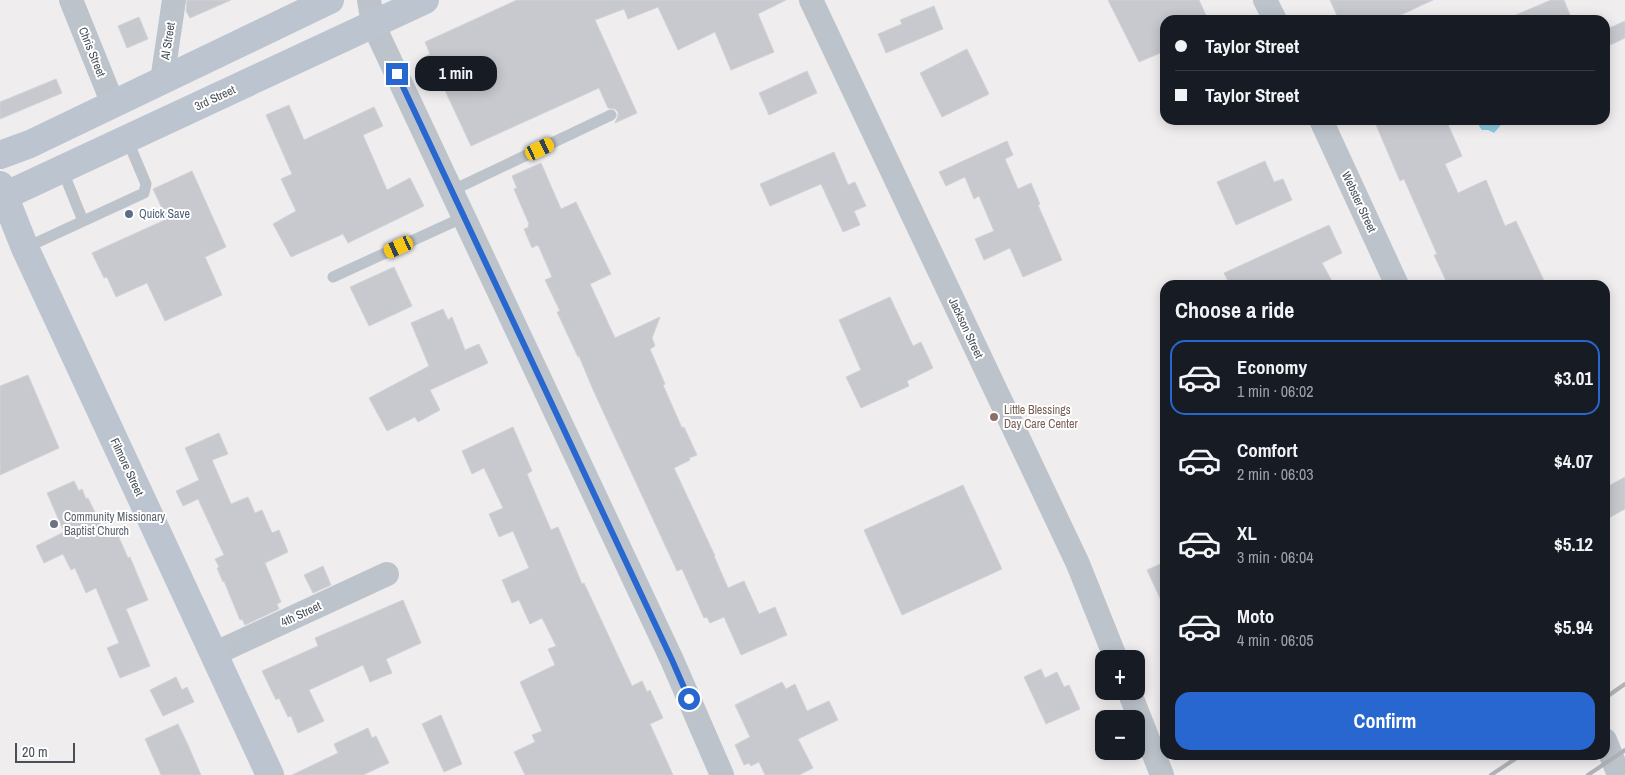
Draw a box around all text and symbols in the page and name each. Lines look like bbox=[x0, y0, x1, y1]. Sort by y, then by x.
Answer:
street label: Al Street bbox=[157, 21, 179, 62]
street label: Chris Street bbox=[75, 25, 109, 80]
text: Taylor Street bbox=[1205, 33, 1299, 59]
callout: 1 min bbox=[414, 56, 497, 92]
text: 1 min bbox=[439, 62, 473, 84]
route end bbox=[386, 63, 408, 85]
street label: 3rd Street bbox=[192, 82, 238, 114]
text: Taylor Street bbox=[1205, 82, 1299, 108]
car bbox=[523, 136, 556, 162]
street label: Webster Street bbox=[1338, 169, 1380, 235]
place label: Quick Save bbox=[139, 206, 190, 222]
marker: Quick Save bbox=[123, 208, 135, 220]
car bbox=[382, 234, 415, 260]
street label: Jackson Street bbox=[945, 295, 987, 361]
text: Choose a ride bbox=[1175, 295, 1294, 325]
text: Economy bbox=[1237, 354, 1307, 380]
icon: car bbox=[1177, 355, 1222, 400]
text: $3.01 bbox=[1554, 365, 1593, 391]
text: 1 min · 06:02 bbox=[1237, 380, 1314, 402]
place label: Little Blessings Day Care Center bbox=[1004, 402, 1079, 432]
marker: Little Blessings Day Care Center bbox=[988, 411, 1000, 423]
street label: Filmore Street bbox=[107, 435, 148, 499]
text: Comfort bbox=[1237, 437, 1298, 463]
icon: car bbox=[1177, 438, 1222, 483]
text: $4.07 bbox=[1554, 448, 1593, 474]
text: 2 min · 06:03 bbox=[1237, 463, 1314, 485]
place label: Community Missionary Baptist Church bbox=[64, 509, 165, 539]
marker: Community Missionary Baptist Church bbox=[48, 518, 60, 530]
text: XL bbox=[1237, 520, 1257, 546]
icon: car bbox=[1177, 521, 1222, 566]
text: $5.12 bbox=[1554, 531, 1593, 557]
text: 3 min · 06:04 bbox=[1237, 546, 1314, 568]
street label: 4th Street bbox=[278, 598, 324, 630]
text: Moto bbox=[1237, 603, 1274, 629]
icon: car bbox=[1177, 604, 1222, 649]
text: $5.94 bbox=[1554, 614, 1593, 640]
text: 4 min · 06:05 bbox=[1237, 629, 1314, 651]
map controls bbox=[1095, 650, 1145, 760]
button: + bbox=[1095, 650, 1145, 700]
route start bbox=[678, 688, 700, 710]
button: Confirm bbox=[1175, 692, 1595, 750]
button: − bbox=[1095, 710, 1145, 760]
scale bar bbox=[15, 740, 75, 763]
text: 20 m bbox=[22, 743, 48, 761]

